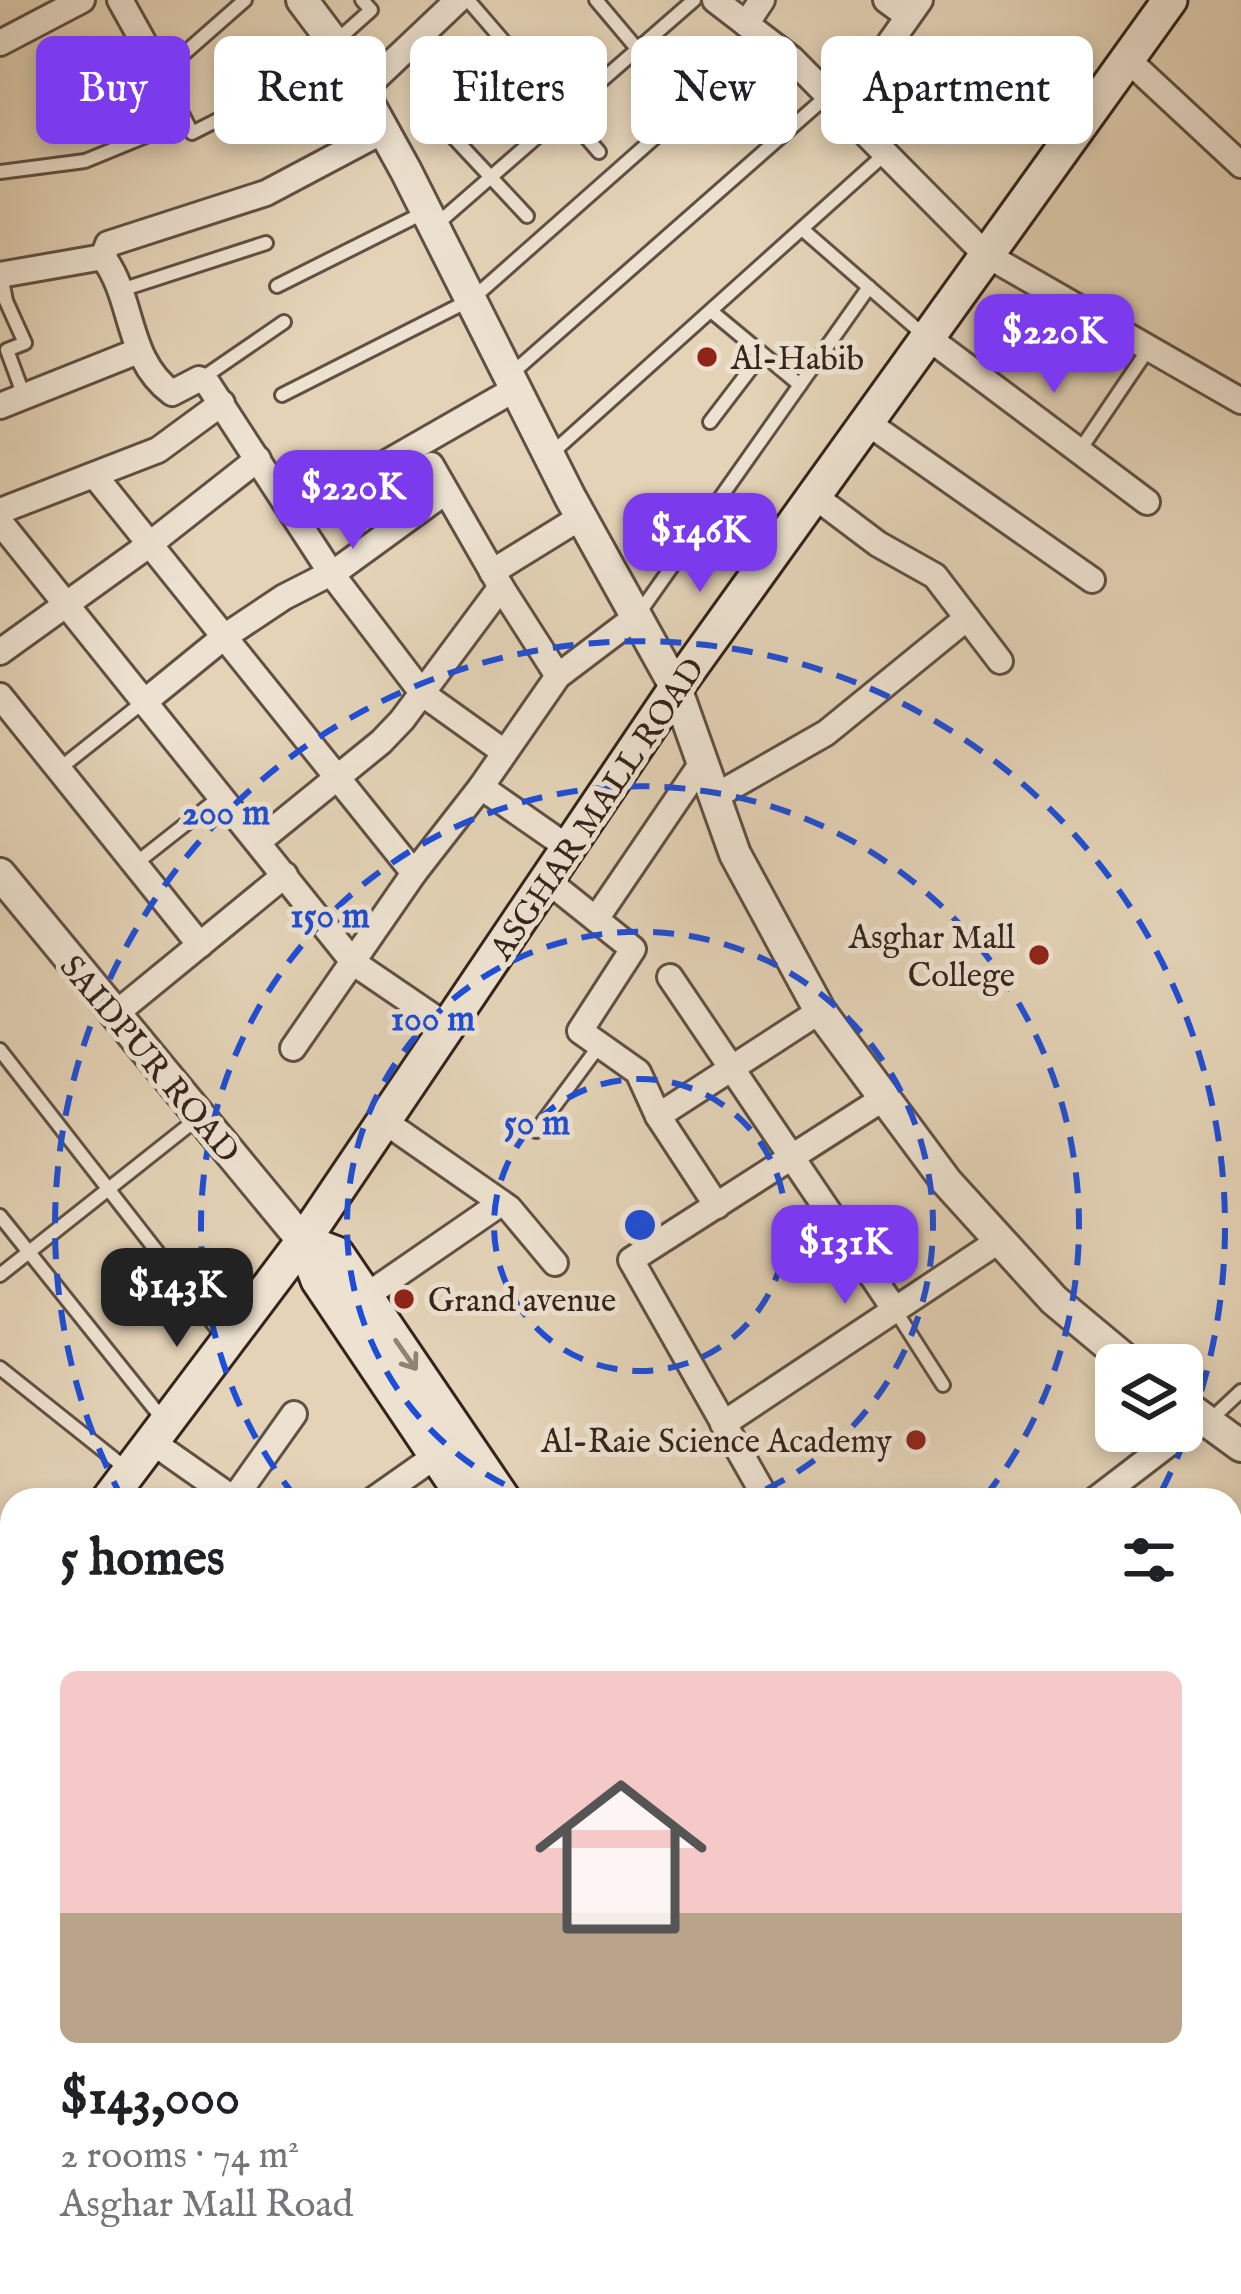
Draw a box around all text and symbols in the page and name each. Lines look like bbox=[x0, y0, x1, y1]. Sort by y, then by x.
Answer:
chip: Buy bbox=[36, 36, 190, 144]
chip: Rent bbox=[214, 36, 386, 144]
chip: Filters bbox=[410, 36, 607, 144]
chip: New bbox=[631, 36, 797, 144]
chip: Apartment bbox=[821, 36, 1093, 144]
pin: $220K bbox=[970, 294, 1138, 396]
text: $220K bbox=[1001, 308, 1107, 357]
place label: Al-Habib bbox=[730, 339, 864, 381]
marker: Al-Habib bbox=[694, 344, 720, 370]
pin: $220K bbox=[269, 450, 437, 552]
text: $220K bbox=[300, 464, 406, 513]
pin: $146K bbox=[616, 493, 784, 595]
text: $146K bbox=[650, 507, 750, 556]
street label: ASGHAR MALL ROAD bbox=[481, 651, 715, 970]
text: 200 m bbox=[182, 791, 270, 837]
text: 150 m bbox=[290, 894, 370, 940]
place label: Asghar Mall College bbox=[848, 918, 1015, 998]
marker: Asghar Mall College bbox=[1026, 942, 1052, 968]
street label: SAIDPUR ROAD bbox=[50, 947, 248, 1172]
text: 100 m bbox=[391, 997, 475, 1043]
text: 50 m bbox=[504, 1101, 570, 1147]
centre of rings bbox=[619, 1204, 661, 1246]
pin: $131K bbox=[761, 1205, 929, 1307]
text: $131K bbox=[798, 1219, 892, 1268]
pin: $143K bbox=[93, 1248, 261, 1350]
text: $143K bbox=[128, 1262, 226, 1311]
place label: Grand avenue bbox=[428, 1281, 616, 1323]
marker: Grand avenue bbox=[391, 1286, 417, 1312]
one-way arrow bbox=[393, 1338, 418, 1371]
map controls bbox=[1095, 1344, 1203, 1452]
button: layers bbox=[1095, 1344, 1203, 1452]
place label: Al-Raie Science Academy bbox=[540, 1422, 893, 1464]
marker: Al-Raie Science Academy bbox=[903, 1427, 929, 1453]
icon: filters bbox=[1116, 1527, 1182, 1593]
text: 5 homes bbox=[60, 1528, 225, 1593]
icon: home bbox=[513, 1749, 729, 1965]
text: $143,000 bbox=[60, 2067, 240, 2132]
text: 2 rooms · 74 m² bbox=[60, 2132, 299, 2181]
text: Asghar Mall Road bbox=[60, 2181, 353, 2230]

